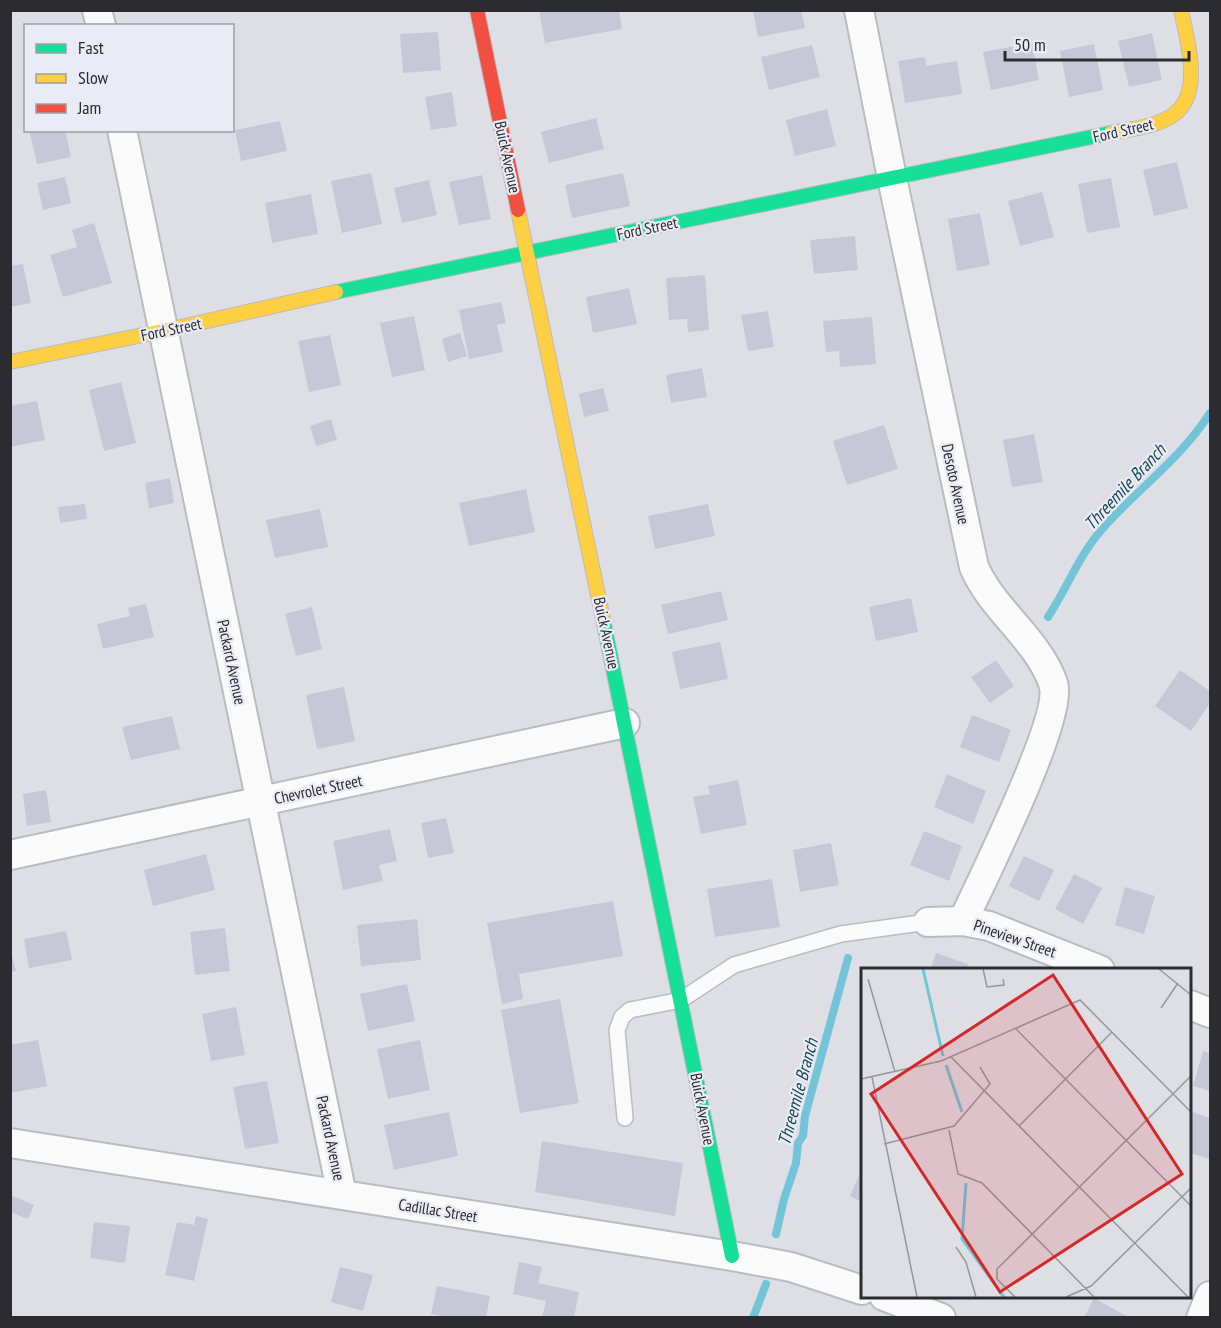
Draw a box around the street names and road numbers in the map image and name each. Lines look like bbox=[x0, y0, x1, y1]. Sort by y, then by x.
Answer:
street label: Ford Street bbox=[1091, 113, 1156, 147]
street label: Buick Avenue bbox=[491, 119, 525, 195]
street label: Ford Street bbox=[615, 212, 680, 244]
street label: Ford Street bbox=[139, 313, 204, 345]
street label: Desoto Avenue bbox=[938, 442, 974, 526]
street label: Buick Avenue bbox=[590, 595, 624, 671]
street label: Packard Avenue bbox=[213, 618, 251, 706]
street label: Chevrolet Street bbox=[272, 770, 364, 808]
street label: Pineview Street bbox=[971, 915, 1059, 962]
street label: Buick Avenue bbox=[686, 1071, 720, 1147]
street label: Packard Avenue bbox=[312, 1094, 350, 1182]
street label: Cadillac Street bbox=[397, 1194, 480, 1226]

